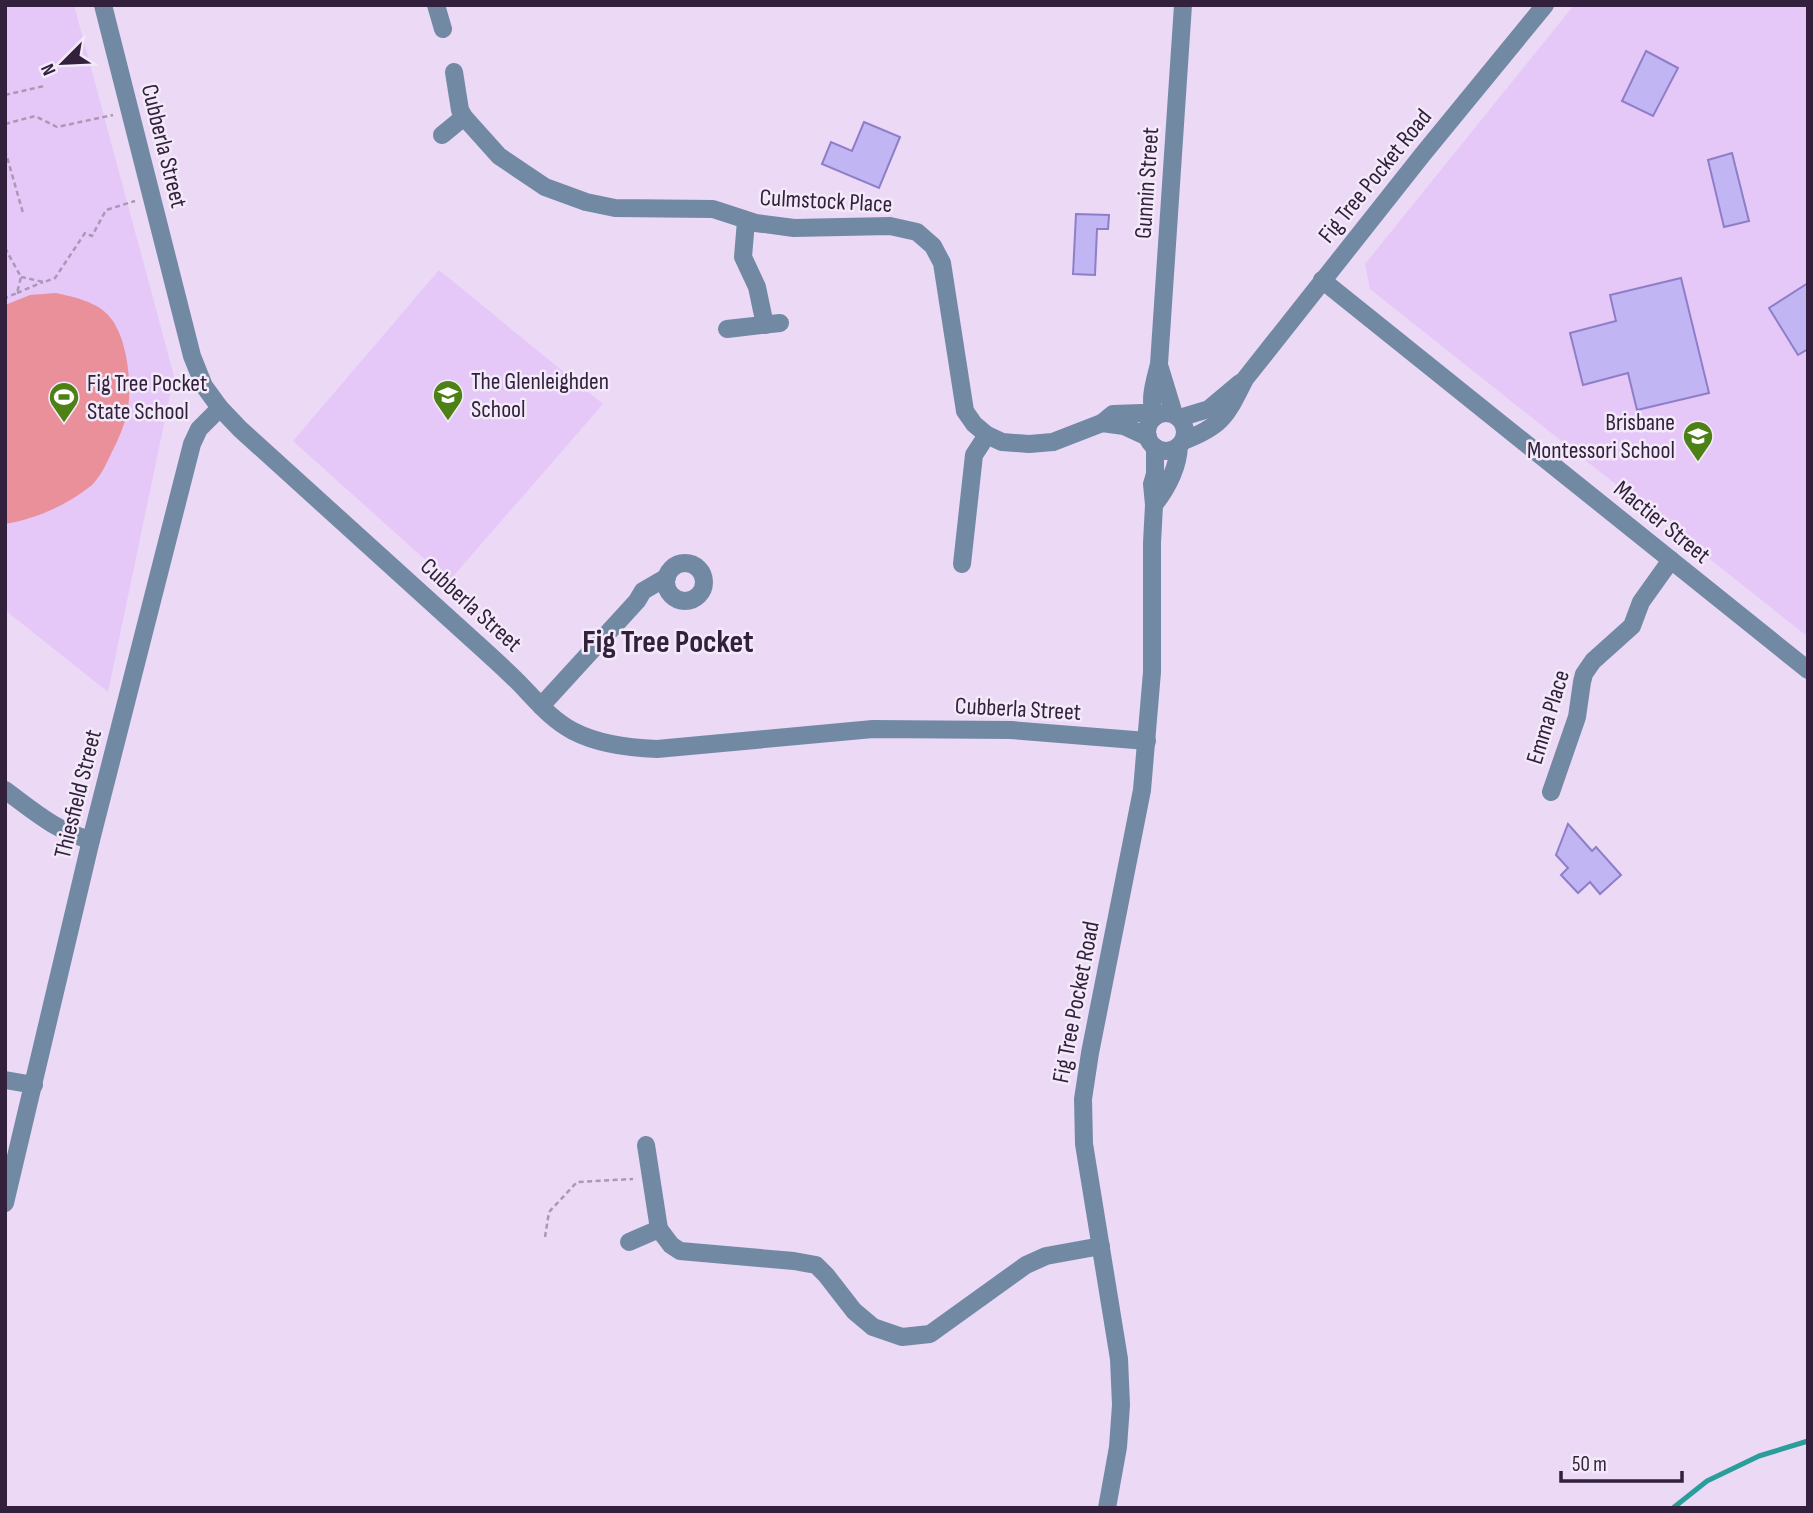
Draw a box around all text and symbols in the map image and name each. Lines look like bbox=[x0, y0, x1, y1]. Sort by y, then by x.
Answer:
north arrow bbox=[28, 28, 98, 98]
text: N bbox=[36, 60, 61, 79]
street label: Cubberla Street bbox=[135, 81, 193, 211]
street label: Fig Tree Pocket Road bbox=[1312, 103, 1438, 249]
street label: Gunnin Street bbox=[1129, 126, 1165, 240]
street label: Culmstock Place bbox=[759, 183, 893, 219]
place label: The Glenleighden School bbox=[471, 367, 609, 424]
place label: Fig Tree Pocket State School bbox=[87, 369, 207, 426]
school or university icon: The Glenleighden School bbox=[431, 378, 465, 422]
sports icon: Fig Tree Pocket State School bbox=[47, 380, 81, 424]
place label: Brisbane Montessori School bbox=[1527, 408, 1675, 465]
school or university icon: Brisbane Montessori School bbox=[1681, 419, 1715, 463]
street label: Mactier Street bbox=[1608, 474, 1716, 570]
street label: Cubberla Street bbox=[414, 552, 528, 658]
district label: Fig Tree Pocket bbox=[582, 623, 754, 662]
street label: Emma Place bbox=[1520, 666, 1576, 768]
street label: Cubberla Street bbox=[954, 691, 1082, 727]
street label: Thiesfield Street bbox=[48, 727, 108, 861]
street label: Fig Tree Pocket Road bbox=[1046, 919, 1106, 1085]
scale bar bbox=[1561, 1440, 1682, 1484]
text: 50 m bbox=[1572, 1452, 1607, 1477]

